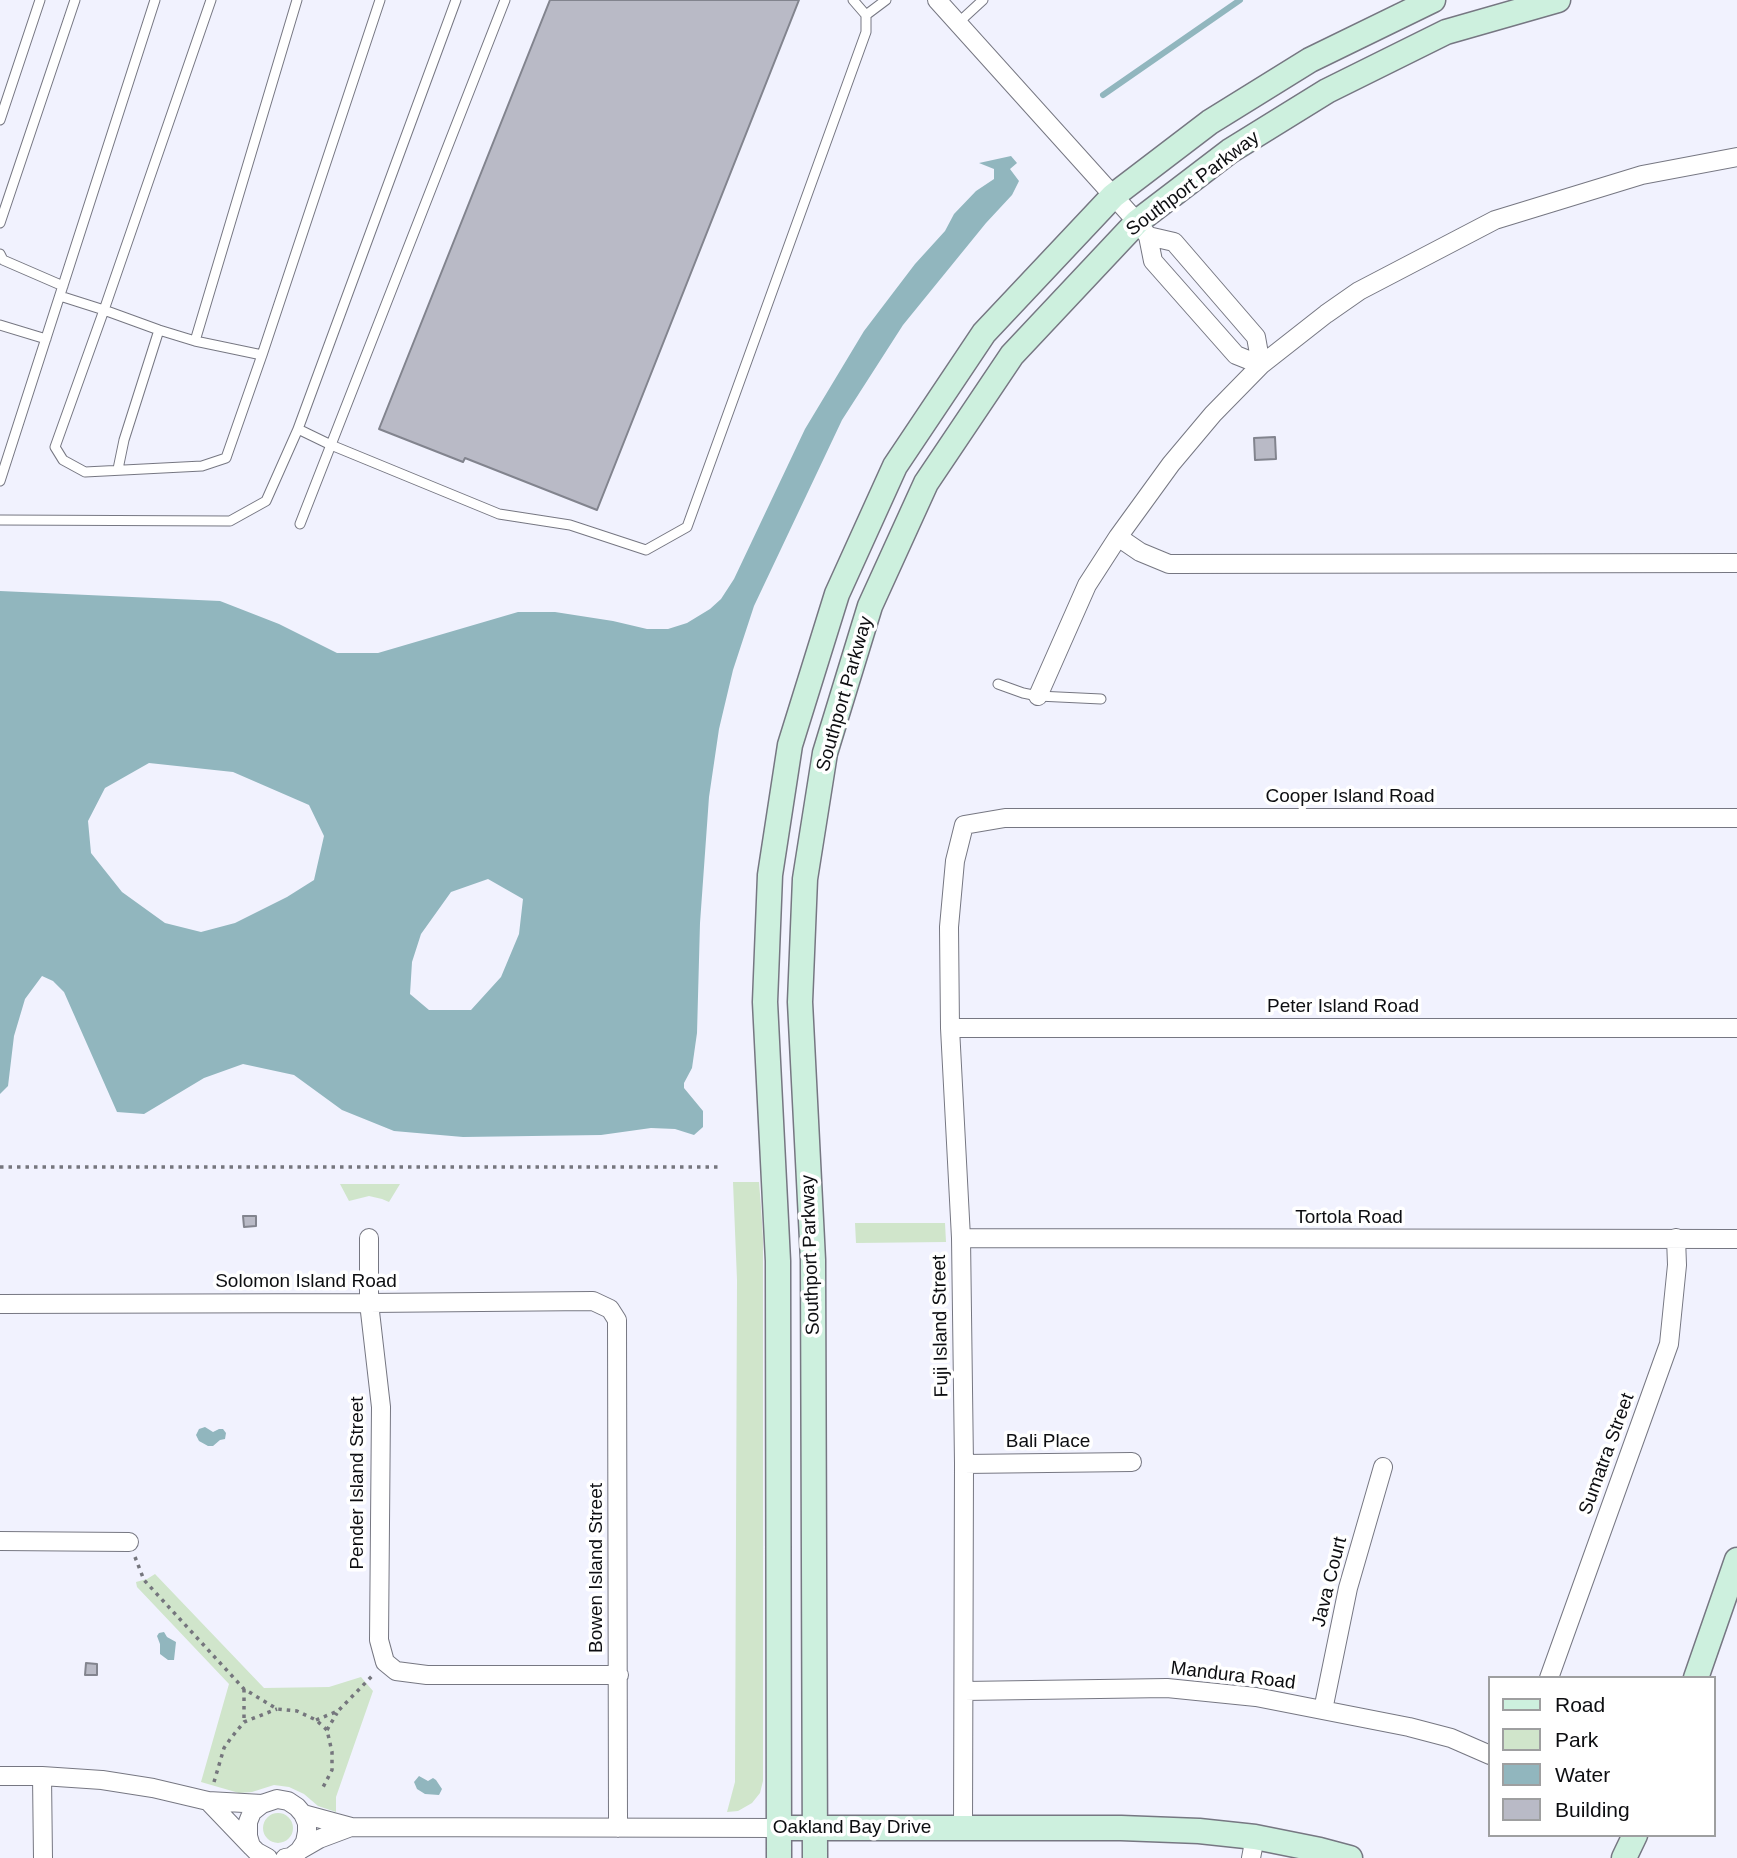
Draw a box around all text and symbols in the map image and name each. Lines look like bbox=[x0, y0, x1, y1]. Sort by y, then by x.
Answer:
street label: Southport Parkway bbox=[1122, 127, 1264, 241]
street label: Southport Parkway bbox=[812, 614, 878, 774]
street label: Cooper Island Road bbox=[1266, 786, 1434, 808]
street label: Peter Island Road bbox=[1267, 996, 1419, 1018]
street label: Southport Parkway bbox=[797, 1174, 825, 1336]
street label: Tortola Road bbox=[1295, 1207, 1403, 1229]
street label: Fuji Island Street bbox=[928, 1255, 954, 1397]
street label: Solomon Island Road bbox=[215, 1271, 397, 1293]
street label: Sumatra Street bbox=[1574, 1390, 1640, 1518]
street label: Pender Island Street bbox=[347, 1396, 369, 1570]
street label: Bali Place bbox=[1006, 1431, 1090, 1453]
street label: Bowen Island Street bbox=[586, 1483, 608, 1653]
street label: Java Court bbox=[1308, 1535, 1352, 1629]
street label: Mandura Road bbox=[1169, 1657, 1297, 1695]
legend bbox=[1488, 1676, 1716, 1837]
text: Road bbox=[1555, 1693, 1605, 1716]
text: Park bbox=[1555, 1728, 1598, 1751]
text: Water bbox=[1555, 1763, 1610, 1786]
text: Building bbox=[1555, 1798, 1630, 1821]
street label: Oakland Bay Drive bbox=[773, 1817, 931, 1839]

